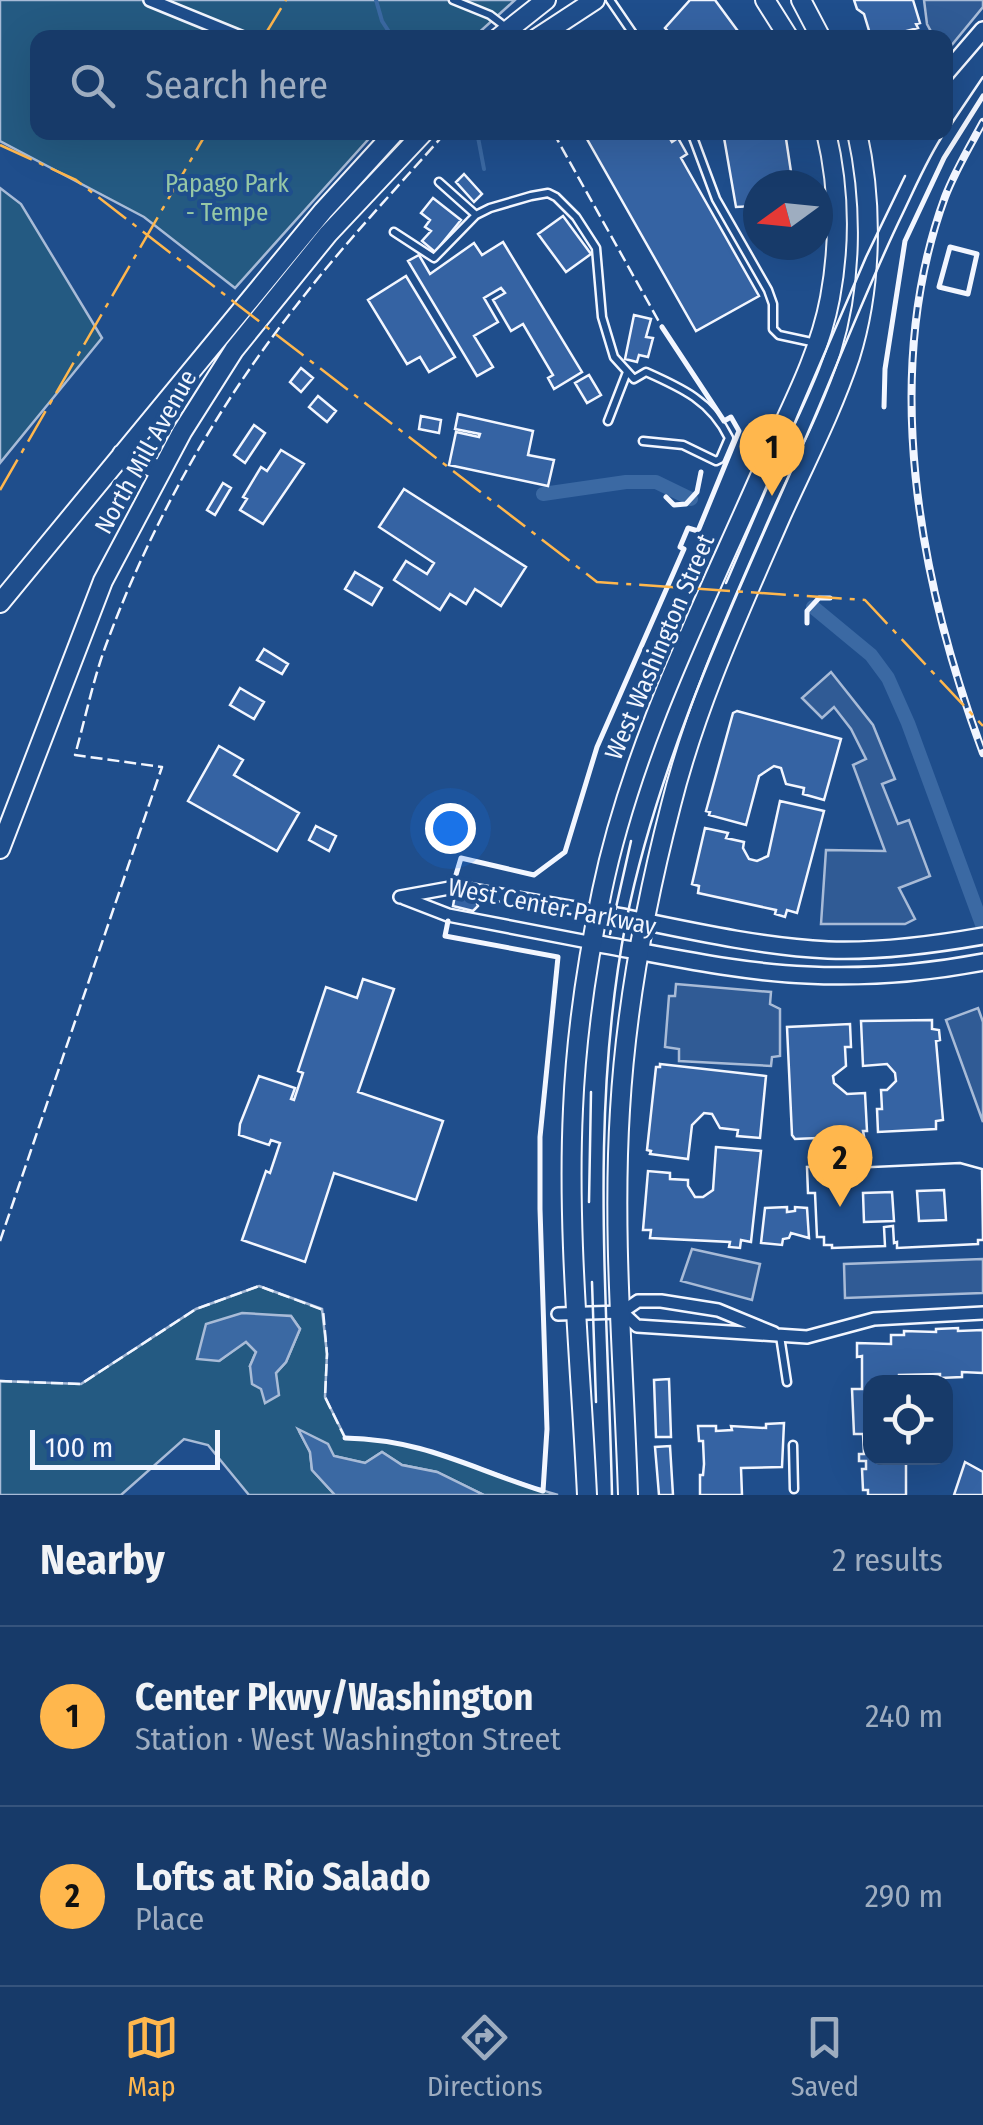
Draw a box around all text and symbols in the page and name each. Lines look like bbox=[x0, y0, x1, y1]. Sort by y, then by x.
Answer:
search box bbox=[30, 30, 953, 140]
icon: search bbox=[65, 58, 120, 113]
text: Search here bbox=[145, 62, 328, 108]
park label: Papago Park - Tempe bbox=[165, 169, 289, 228]
north arrow bbox=[743, 170, 833, 260]
street label: North Mill Avenue bbox=[89, 365, 203, 539]
pin: 1 bbox=[740, 414, 804, 496]
street label: West Washington Street bbox=[599, 529, 721, 764]
your location bbox=[425, 803, 476, 854]
street label: West Center Parkway bbox=[445, 872, 659, 942]
pin: 2 bbox=[808, 1124, 872, 1207]
map controls bbox=[863, 1375, 953, 1465]
button: locate bbox=[863, 1375, 953, 1465]
scale bar bbox=[30, 1425, 220, 1470]
text: 100 m bbox=[45, 1431, 113, 1464]
text: Nearby bbox=[40, 1535, 165, 1585]
text: 2 results bbox=[832, 1541, 943, 1579]
text: Center Pkwy/Washington bbox=[135, 1674, 533, 1720]
text: 1 bbox=[66, 1697, 79, 1735]
text: 240 m bbox=[865, 1697, 943, 1735]
text: Station · West Washington Street bbox=[135, 1720, 561, 1758]
text: Lofts at Rio Salado bbox=[135, 1854, 431, 1900]
text: 2 bbox=[65, 1877, 80, 1915]
text: 290 m bbox=[865, 1877, 943, 1915]
text: Place bbox=[135, 1900, 204, 1938]
tab: Map bbox=[124, 2010, 179, 2103]
tab: Directions bbox=[427, 2010, 543, 2103]
tab: Saved bbox=[791, 2010, 859, 2103]

